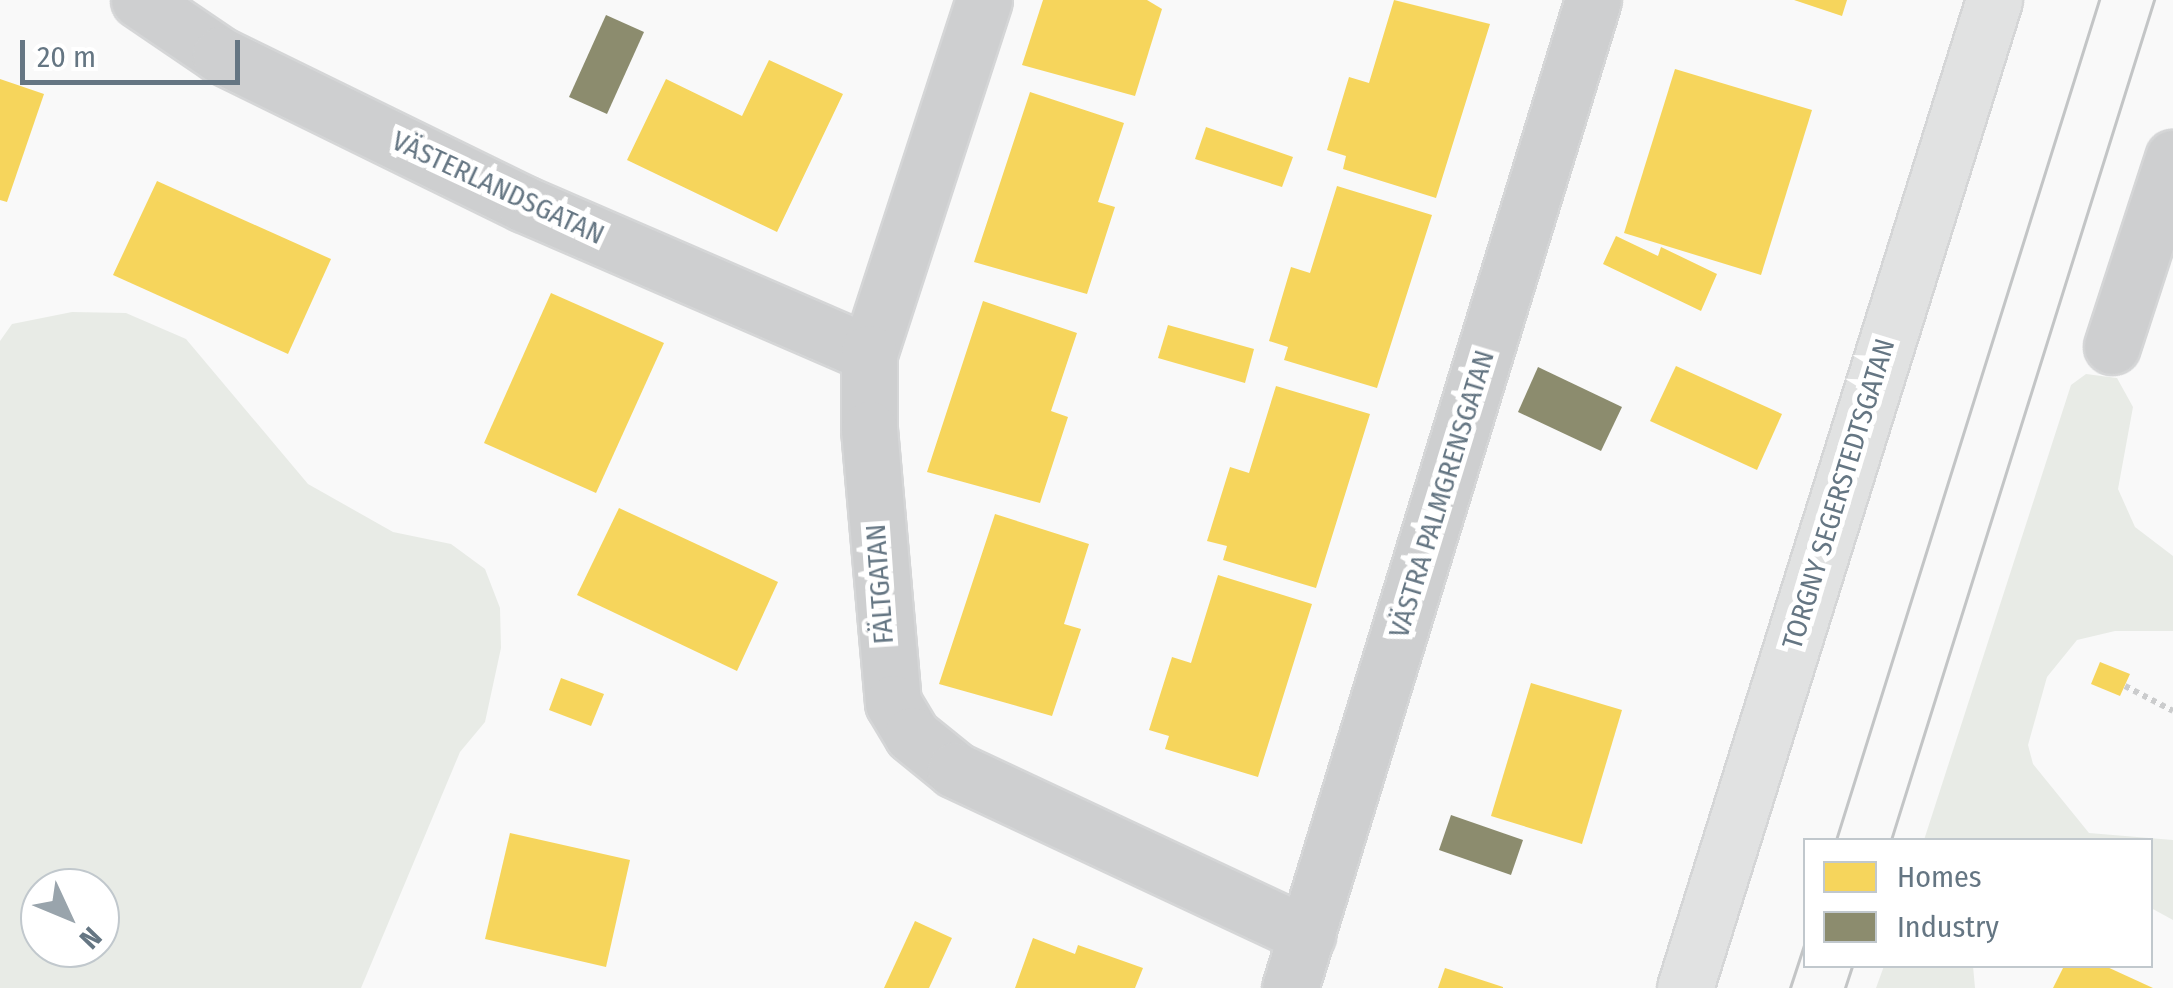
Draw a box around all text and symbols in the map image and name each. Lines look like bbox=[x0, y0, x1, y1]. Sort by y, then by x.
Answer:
scale bar bbox=[25, 20, 245, 82]
text: 20 m bbox=[37, 39, 96, 75]
street label: VÄSTERLANDSGATAN bbox=[387, 124, 609, 252]
street label: TORGNY SEGERSTEDTSGATAN bbox=[1776, 335, 1902, 653]
street label: VÄSTRA PALMGRENSGATAN bbox=[1382, 346, 1502, 642]
street label: FÄLTGATAN bbox=[859, 523, 901, 645]
legend bbox=[1803, 838, 2153, 968]
text: Homes bbox=[1897, 859, 1982, 895]
north arrow bbox=[20, 868, 120, 968]
text: Industry bbox=[1897, 909, 1999, 945]
text: N bbox=[73, 920, 108, 955]

